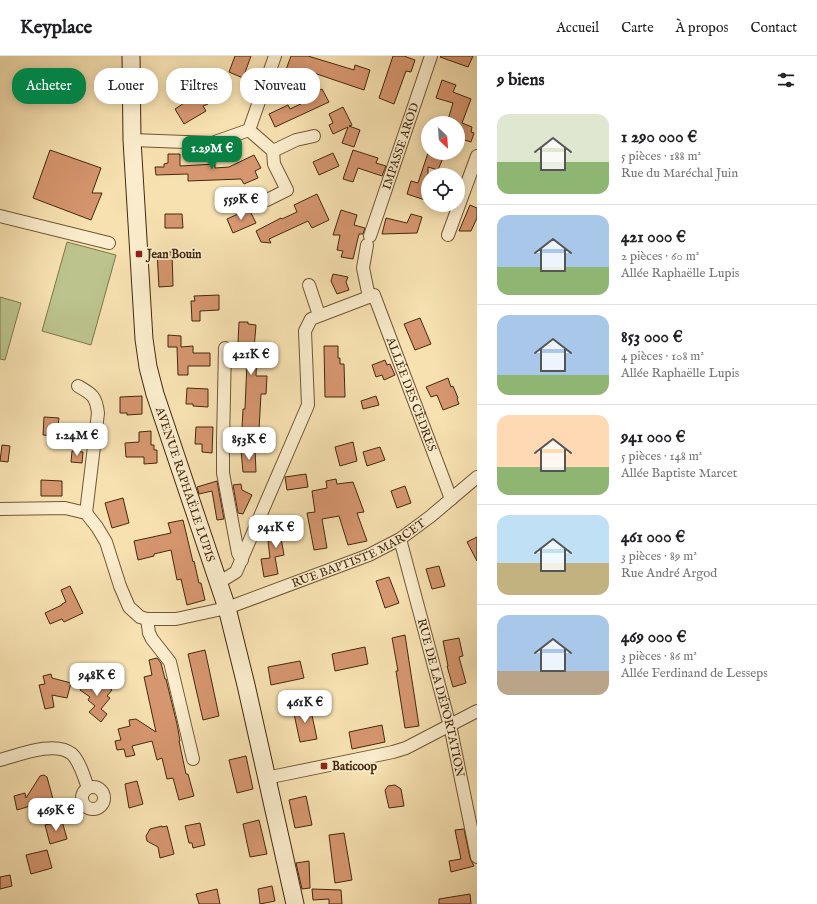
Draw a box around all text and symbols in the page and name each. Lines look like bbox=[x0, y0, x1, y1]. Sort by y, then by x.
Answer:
text: Keyplace bbox=[20, 16, 92, 40]
text: Accueil bbox=[556, 19, 599, 37]
text: Carte bbox=[621, 19, 654, 37]
text: À propos bbox=[676, 19, 728, 37]
text: Contact bbox=[750, 19, 797, 37]
chip: Acheter bbox=[12, 68, 86, 104]
chip: Louer bbox=[94, 68, 158, 104]
chip: Filtres bbox=[166, 68, 232, 104]
chip: Nouveau bbox=[240, 68, 320, 104]
icon: filters bbox=[775, 69, 797, 91]
text: 9 biens bbox=[497, 70, 544, 91]
street label: IMPASSE AROD bbox=[379, 100, 423, 192]
north arrow bbox=[421, 116, 465, 160]
map controls bbox=[421, 116, 465, 212]
text: 1 290 000 € bbox=[621, 127, 697, 148]
icon: home bbox=[529, 130, 577, 178]
pin: 1.29M € bbox=[175, 136, 249, 170]
text: 1.29M € bbox=[191, 140, 233, 157]
text: 5 pièces · 188 m² bbox=[621, 148, 701, 165]
text: Rue du Maréchal Juin bbox=[621, 165, 738, 182]
button: locate bbox=[421, 168, 465, 212]
pin: 559K € bbox=[208, 187, 274, 221]
text: 559K € bbox=[224, 191, 258, 208]
text: 421 000 € bbox=[621, 227, 686, 248]
icon: home bbox=[529, 231, 577, 279]
place label: Jean Bouin bbox=[145, 247, 202, 263]
text: 2 pièces · 60 m² bbox=[621, 248, 699, 265]
marker: Jean Bouin bbox=[134, 249, 144, 259]
text: Allée Raphaëlle Lupis bbox=[621, 265, 739, 282]
text: 853 000 € bbox=[621, 327, 683, 348]
icon: home bbox=[529, 331, 577, 379]
street label: ALLÉE DES CÈDRES bbox=[382, 334, 439, 454]
pin: 421K € bbox=[218, 342, 284, 376]
text: 421K € bbox=[232, 346, 270, 363]
text: 4 pièces · 108 m² bbox=[621, 348, 704, 365]
text: Allée Raphaëlle Lupis bbox=[621, 365, 739, 382]
street label: AVENUE RAPHAËLE LUPIS bbox=[152, 404, 218, 564]
pin: 1.24M € bbox=[40, 423, 114, 457]
text: 1.24M € bbox=[56, 427, 98, 444]
pin: 853K € bbox=[216, 427, 282, 461]
text: 941 000 € bbox=[621, 427, 685, 448]
text: 853K € bbox=[232, 431, 266, 448]
icon: home bbox=[529, 431, 577, 479]
text: 5 pièces · 148 m² bbox=[621, 448, 702, 465]
text: Allée Baptiste Marcet bbox=[621, 465, 737, 482]
pin: 941K € bbox=[243, 515, 309, 549]
street label: RUE BAPTISTE MARCET bbox=[290, 516, 429, 591]
text: 941K € bbox=[258, 519, 294, 536]
text: 461 000 € bbox=[621, 527, 685, 548]
icon: home bbox=[529, 531, 577, 579]
text: 3 pièces · 89 m² bbox=[621, 548, 697, 565]
text: Rue André Argod bbox=[621, 565, 717, 582]
street label: RUE DE LA DÉPORTATION bbox=[414, 617, 468, 779]
text: 469 000 € bbox=[621, 627, 686, 648]
icon: home bbox=[529, 631, 577, 679]
text: 3 pièces · 86 m² bbox=[621, 648, 697, 665]
pin: 948K € bbox=[64, 663, 130, 697]
text: Allée Ferdinand de Lesseps bbox=[621, 665, 768, 682]
text: 948K € bbox=[79, 667, 115, 684]
pin: 461K € bbox=[272, 690, 338, 724]
text: 461K € bbox=[287, 694, 323, 711]
place label: Baticoop bbox=[332, 759, 377, 775]
marker: Baticoop bbox=[319, 761, 329, 771]
pin: 469K € bbox=[23, 798, 89, 832]
text: 469K € bbox=[37, 802, 75, 819]

